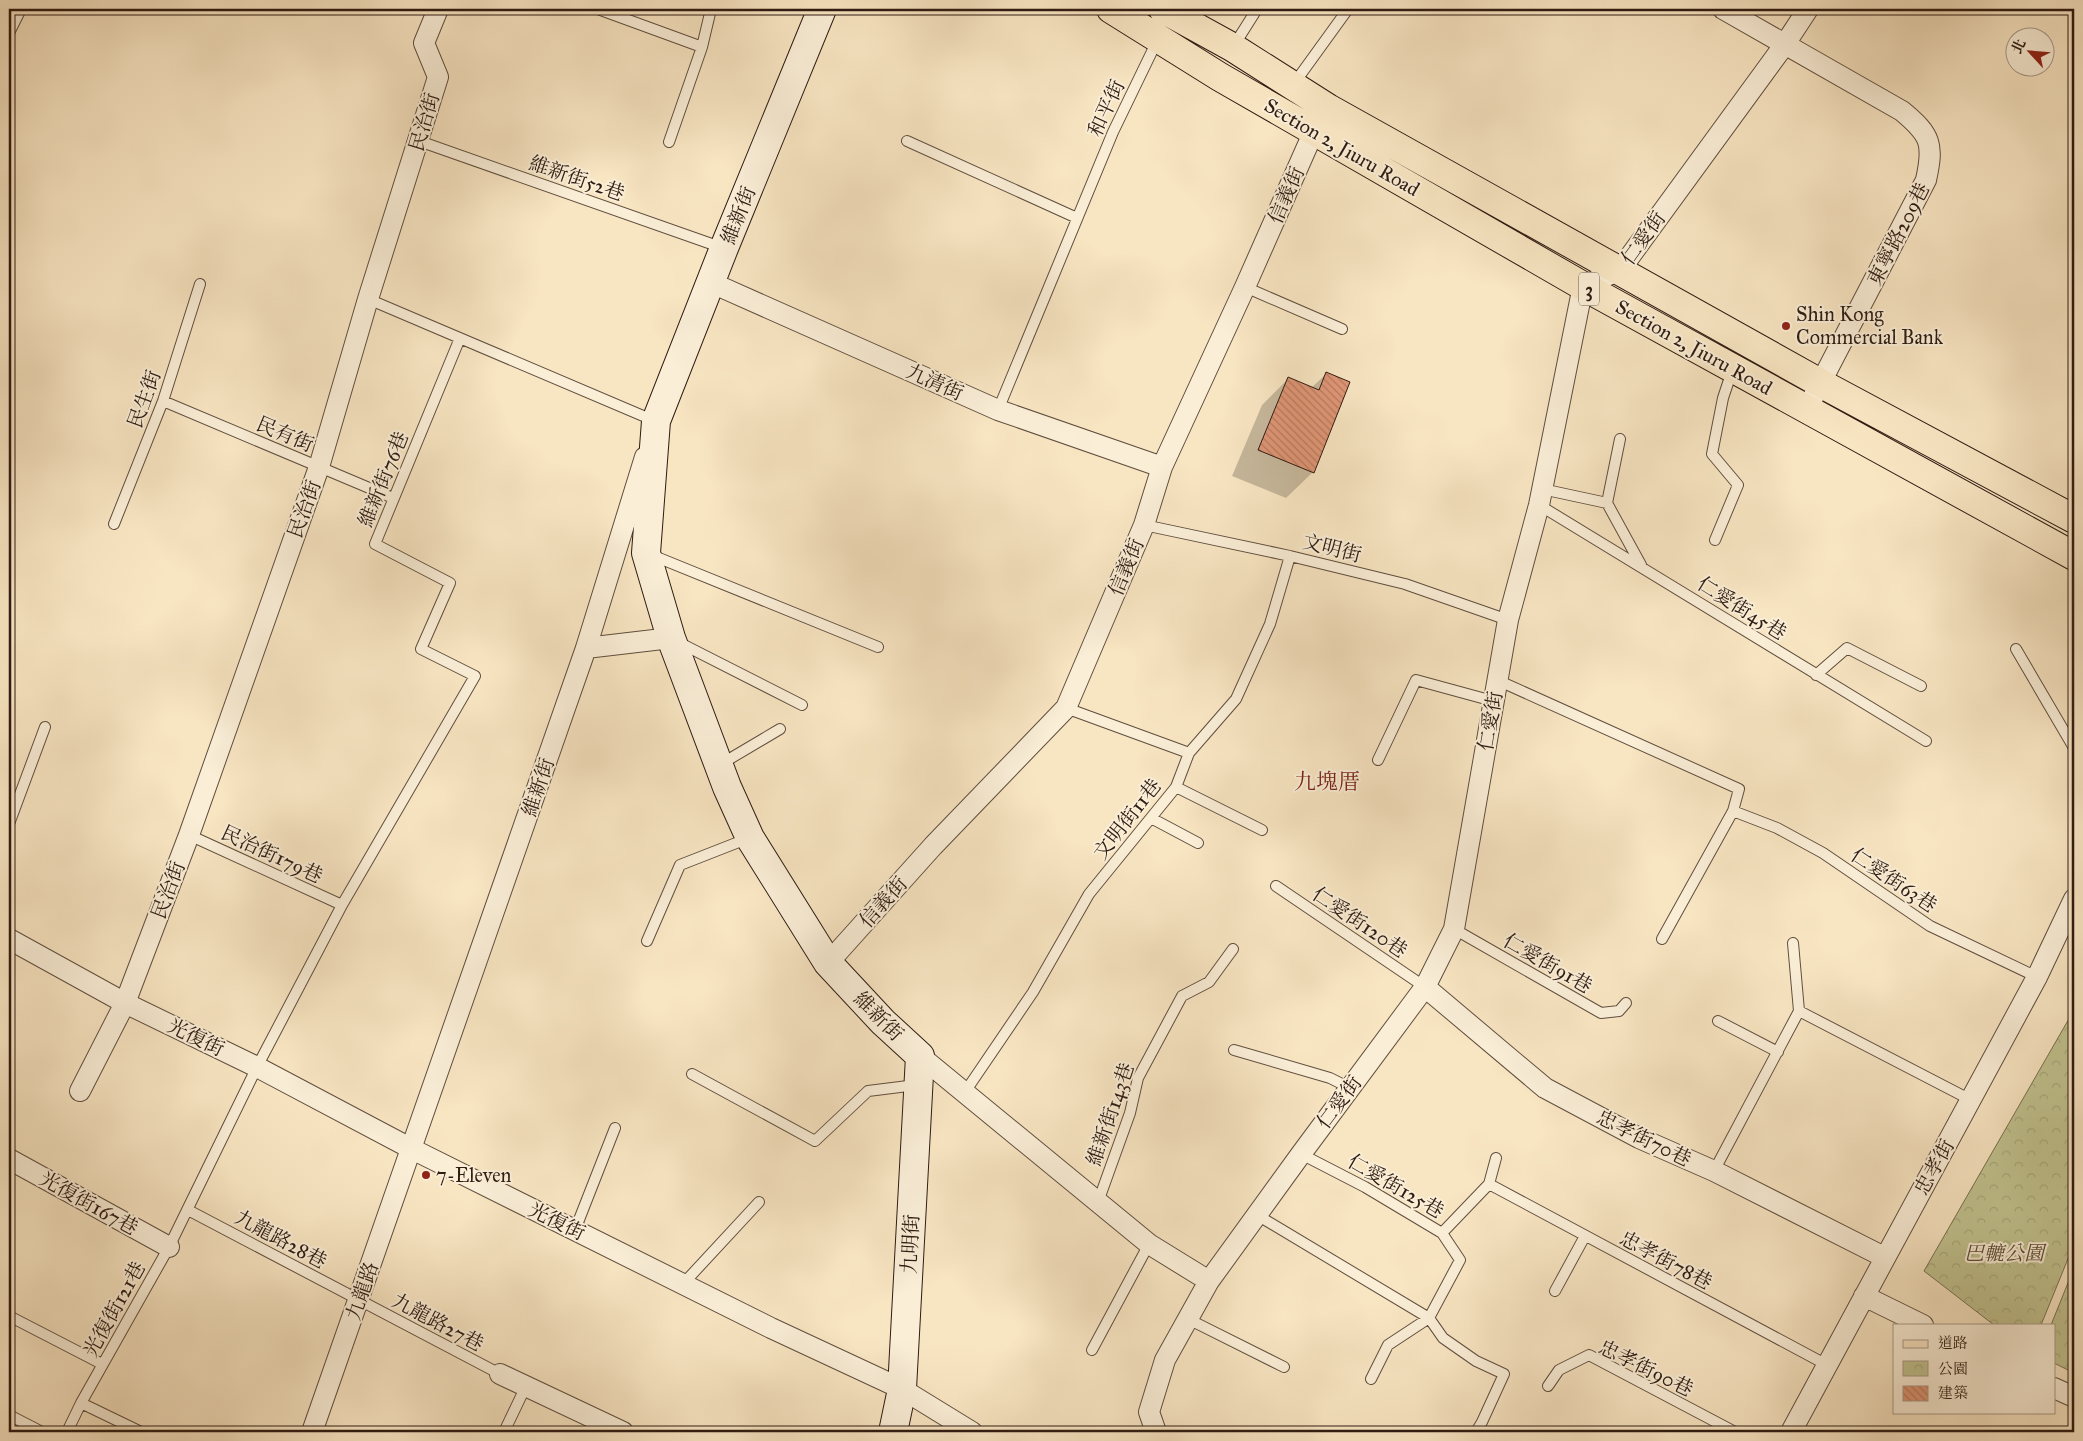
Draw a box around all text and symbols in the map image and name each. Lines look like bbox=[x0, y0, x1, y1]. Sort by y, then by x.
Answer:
north arrow bbox=[2006, 28, 2056, 78]
text: 北 bbox=[2008, 37, 2029, 57]
street label: 和平街 bbox=[1082, 76, 1130, 140]
street label: 民治街 bbox=[404, 90, 444, 154]
street label: Section 2, Jiuru Road bbox=[1260, 93, 1424, 202]
street label: 維新街52巷 bbox=[526, 151, 628, 205]
street label: 信義街 bbox=[1263, 163, 1309, 227]
street label: 東寧路209巷 bbox=[1862, 179, 1934, 289]
street label: 維新街 bbox=[716, 183, 760, 247]
street label: 仁愛街 bbox=[1616, 207, 1670, 269]
road number: 3 bbox=[1579, 272, 1599, 306]
street label: Section 2, Jiuru Road bbox=[1611, 294, 1776, 401]
place label: Shin Kong Commercial Bank bbox=[1796, 302, 1944, 349]
marker: Shin Kong Commercial Bank bbox=[1780, 320, 1792, 332]
street label: 九清街 bbox=[903, 359, 967, 405]
street label: 民生街 bbox=[122, 367, 166, 431]
street label: 民有街 bbox=[253, 411, 317, 457]
street label: 維新街76巷 bbox=[353, 428, 413, 530]
street label: 民治街 bbox=[282, 477, 326, 541]
street label: 文明街 bbox=[1300, 529, 1364, 567]
street label: 信義街 bbox=[1103, 535, 1149, 599]
street label: 仁愛街45巷 bbox=[1693, 571, 1791, 645]
street label: 仁愛街 bbox=[1473, 689, 1507, 753]
street label: 維新街 bbox=[517, 755, 559, 819]
district label: 九塊厝 bbox=[1294, 768, 1360, 795]
street label: 文明街11巷 bbox=[1088, 774, 1166, 864]
street label: 民治街179巷 bbox=[217, 820, 327, 888]
street label: 仁愛街63巷 bbox=[1847, 843, 1941, 917]
street label: 民治街 bbox=[146, 858, 190, 922]
street label: 信義街 bbox=[854, 872, 912, 932]
street label: 仁愛街120巷 bbox=[1308, 881, 1412, 963]
street label: 仁愛街91巷 bbox=[1499, 928, 1597, 998]
street label: 維新街 bbox=[849, 986, 909, 1046]
street label: 光復街 bbox=[164, 1013, 228, 1061]
street label: 維新街143巷 bbox=[1081, 1059, 1139, 1169]
street label: 仁愛街 bbox=[1311, 1071, 1367, 1133]
street label: 忠孝街70巷 bbox=[1593, 1105, 1695, 1171]
street label: 忠孝街 bbox=[1909, 1135, 1959, 1199]
street label: 仁愛街125巷 bbox=[1344, 1149, 1448, 1223]
place label: 7-Eleven bbox=[436, 1163, 511, 1187]
street label: 光復街167巷 bbox=[36, 1166, 142, 1240]
marker: 7-Eleven bbox=[420, 1169, 432, 1181]
street label: 光復街 bbox=[525, 1197, 589, 1245]
street label: 九龍路28巷 bbox=[231, 1205, 331, 1273]
street label: 九明街 bbox=[896, 1213, 924, 1275]
street label: 忠孝街78巷 bbox=[1616, 1226, 1716, 1294]
park label: 巴轆公園 bbox=[1964, 1241, 2047, 1265]
street label: 光復街121巷 bbox=[78, 1257, 150, 1361]
street label: 九龍路 bbox=[341, 1259, 383, 1323]
street label: 九龍路27巷 bbox=[388, 1288, 488, 1356]
legend bbox=[1893, 1324, 2056, 1414]
text: 道路 bbox=[1938, 1334, 1968, 1352]
street label: 忠孝街90巷 bbox=[1595, 1335, 1697, 1401]
text: 公園 bbox=[1938, 1360, 1968, 1378]
text: 建築 bbox=[1938, 1384, 1968, 1402]

